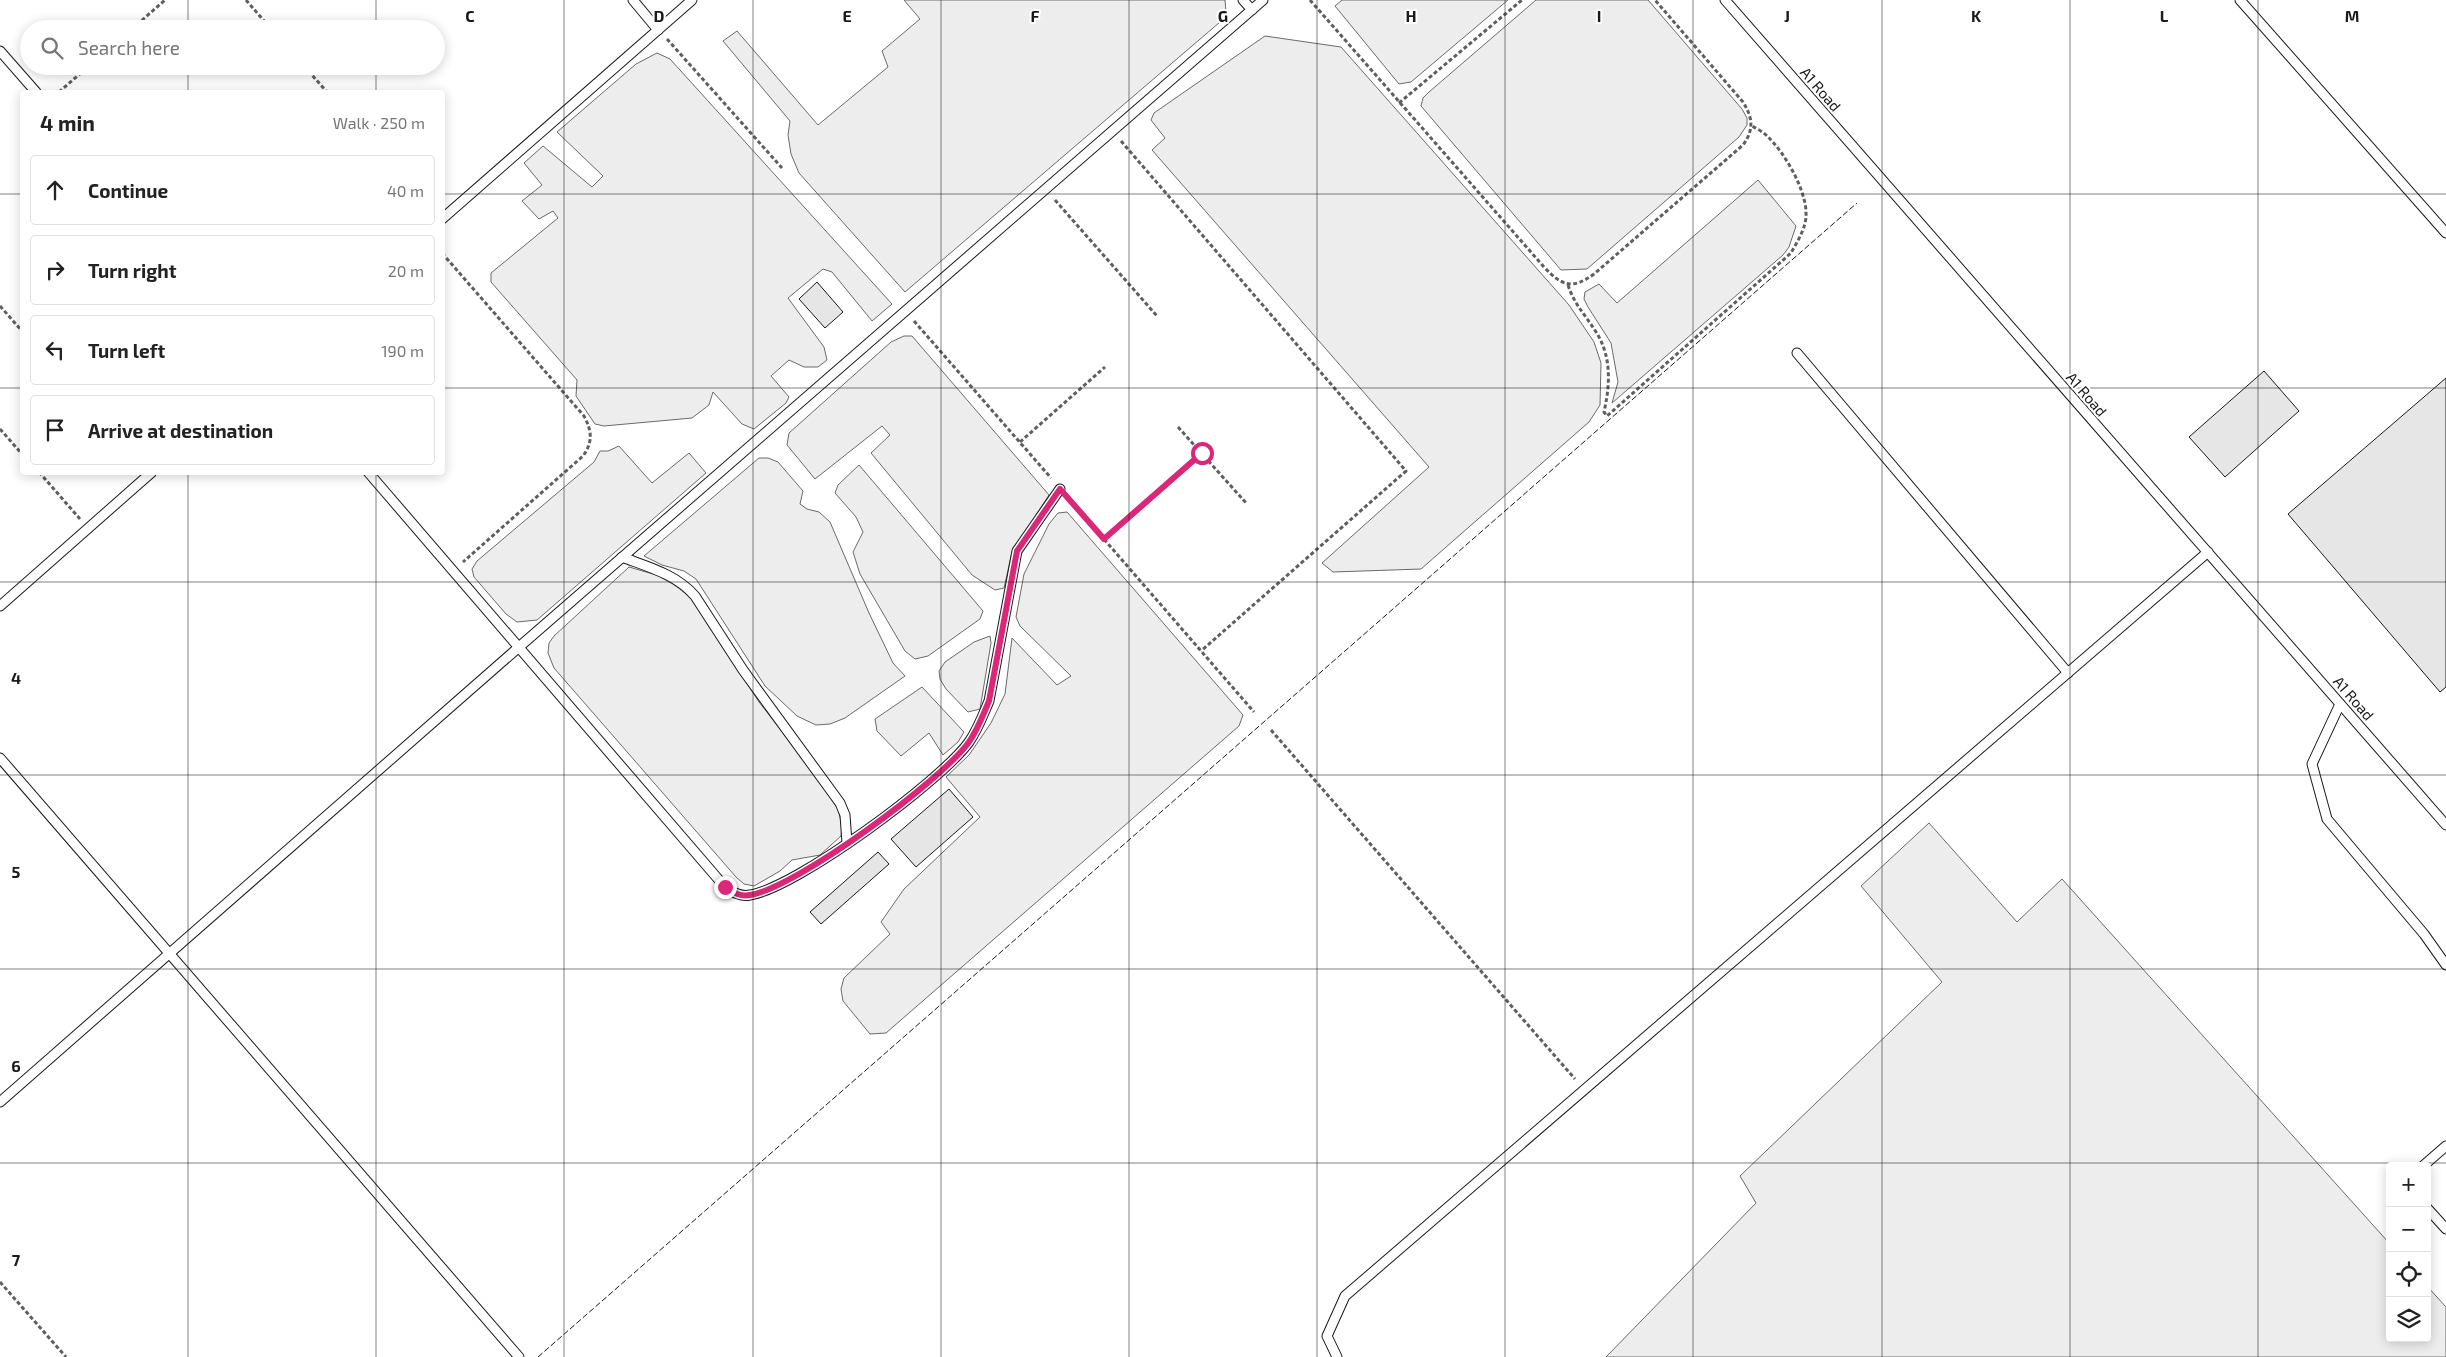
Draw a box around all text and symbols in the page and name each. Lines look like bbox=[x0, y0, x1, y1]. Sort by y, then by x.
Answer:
text: C bbox=[465, 6, 475, 25]
text: D bbox=[654, 6, 665, 25]
text: E bbox=[842, 6, 852, 25]
text: F bbox=[1031, 6, 1040, 25]
text: G bbox=[1218, 6, 1228, 25]
text: H bbox=[1405, 6, 1417, 25]
text: I bbox=[1597, 6, 1601, 25]
text: J bbox=[1784, 6, 1790, 25]
text: K bbox=[1971, 6, 1982, 25]
text: L bbox=[2160, 6, 2169, 25]
text: M bbox=[2345, 6, 2359, 25]
search box bbox=[20, 20, 445, 75]
icon: search bbox=[38, 34, 66, 62]
text: Search here bbox=[78, 36, 180, 59]
street label: A1 Road bbox=[1797, 63, 1845, 115]
text: 4 min bbox=[40, 110, 95, 135]
text: Walk · 250 m bbox=[333, 113, 425, 132]
icon: ahead bbox=[41, 176, 69, 204]
text: Continue bbox=[88, 179, 168, 202]
text: 40 m bbox=[387, 181, 424, 200]
icon: right bbox=[41, 256, 69, 284]
text: Turn right bbox=[88, 259, 176, 282]
text: 20 m bbox=[388, 261, 424, 280]
icon: left bbox=[41, 336, 69, 364]
text: Turn left bbox=[88, 339, 165, 362]
text: 190 m bbox=[381, 341, 424, 360]
street label: A1 Road bbox=[2063, 368, 2111, 420]
icon: arrive bbox=[41, 416, 69, 444]
text: Arrive at destination bbox=[88, 419, 273, 442]
route start bbox=[1191, 442, 1214, 465]
text: 4 bbox=[11, 668, 21, 687]
street label: A1 Road bbox=[2330, 672, 2378, 724]
text: 5 bbox=[12, 862, 21, 881]
route end bbox=[714, 876, 737, 899]
text: 6 bbox=[11, 1056, 21, 1075]
map controls bbox=[2386, 1162, 2431, 1342]
button: + bbox=[2386, 1162, 2431, 1207]
button: − bbox=[2386, 1207, 2431, 1252]
text: 7 bbox=[12, 1250, 21, 1269]
button: locate bbox=[2386, 1252, 2431, 1297]
button: layers bbox=[2386, 1297, 2431, 1342]

